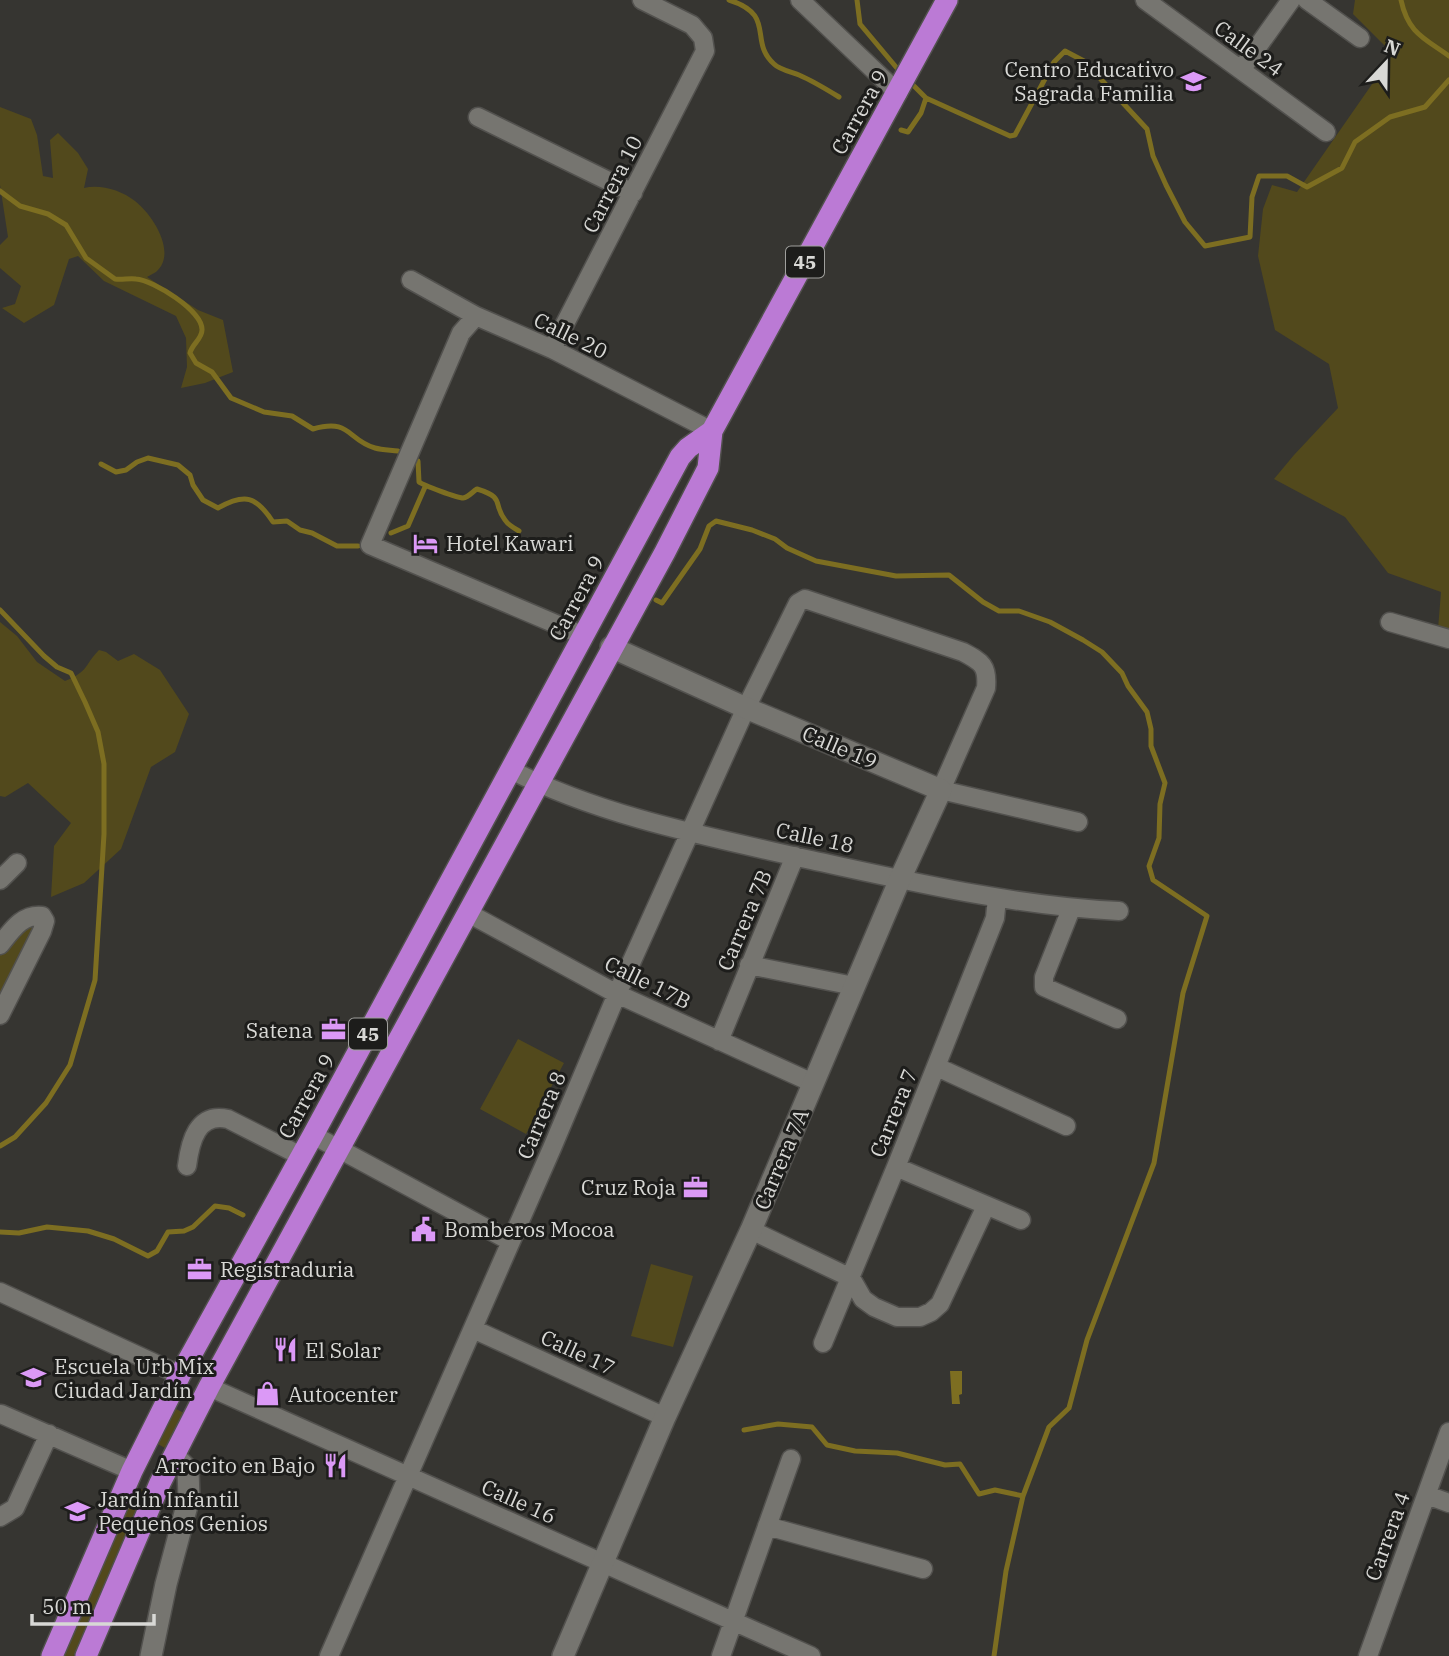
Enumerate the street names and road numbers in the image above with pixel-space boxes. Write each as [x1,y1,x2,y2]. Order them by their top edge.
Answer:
street label: Calle 24 [1209,14,1289,82]
street label: Carrera 9 [824,65,894,159]
street label: Carrera 10 [576,131,648,237]
road number: 45 [786,246,824,278]
street label: Calle 20 [529,305,613,365]
street label: Carrera 9 [542,550,610,646]
street label: Calle 19 [798,719,882,775]
street label: Calle 18 [774,815,856,859]
street label: Carrera 7B [710,865,778,975]
street label: Calle 17B [600,949,696,1015]
road number: 45 [349,1018,387,1050]
street label: Carrera 9 [271,1049,341,1143]
street label: Carrera 7 [863,1065,923,1161]
street label: Carrera 8 [510,1067,572,1163]
street label: Carrera 7A [747,1104,815,1214]
street label: Calle 17 [536,1323,620,1381]
street label: Calle 16 [477,1472,561,1530]
street label: Carrera 4 [1358,1488,1416,1584]

